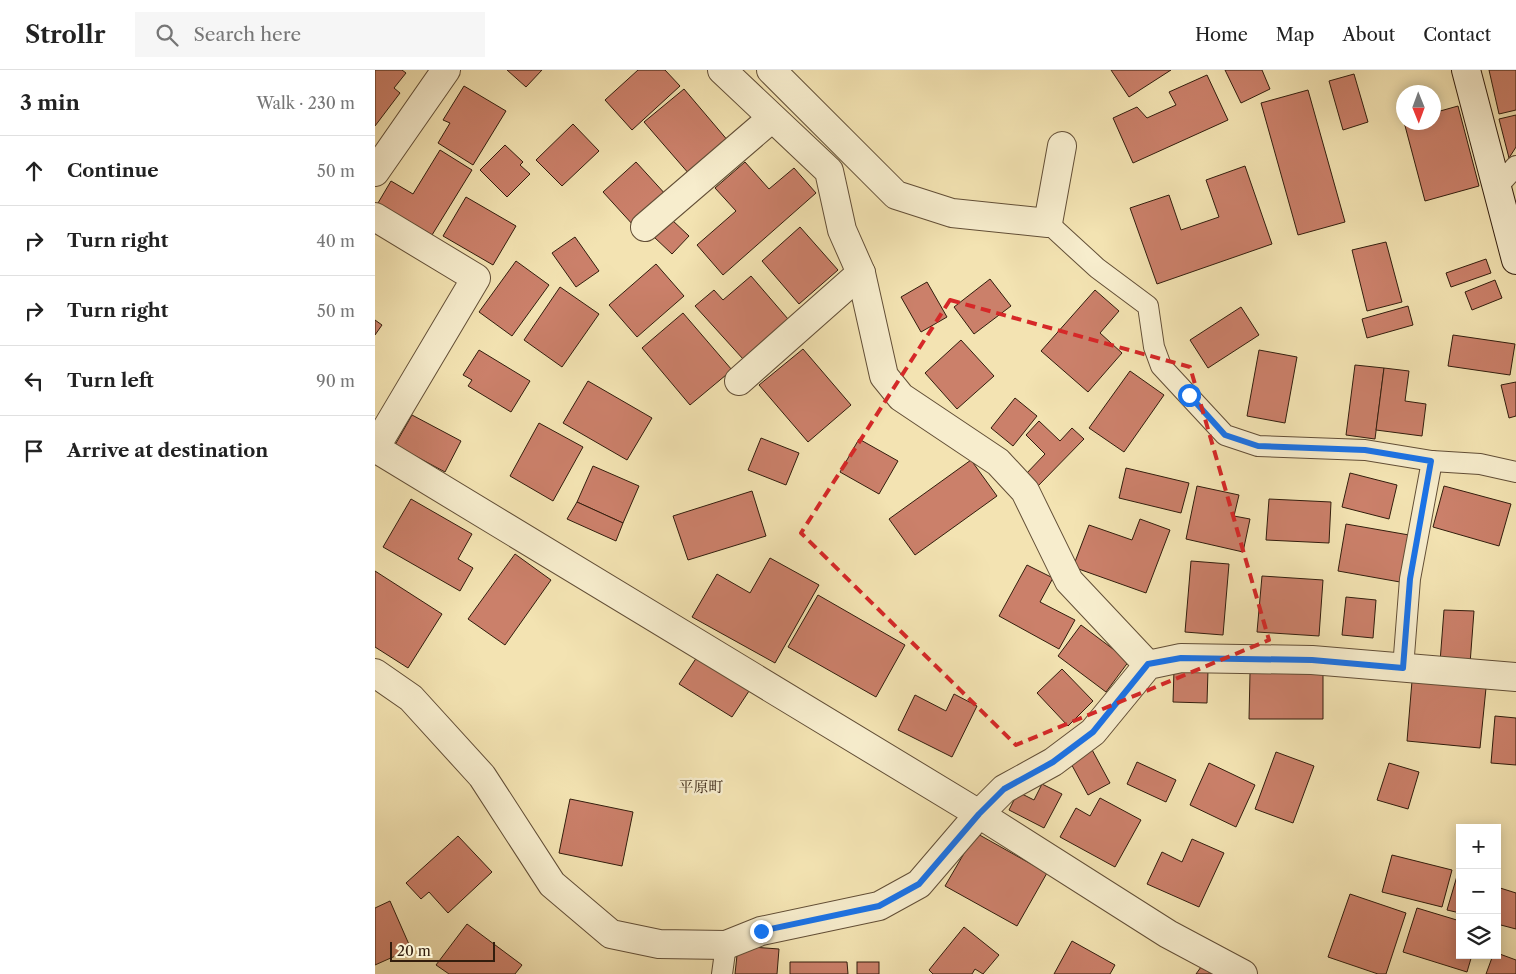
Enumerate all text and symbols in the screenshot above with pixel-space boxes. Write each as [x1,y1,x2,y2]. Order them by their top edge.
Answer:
search box [135,12,485,57]
text: Strollr [25,20,105,49]
icon: search [153,21,181,49]
text: Search here [193,23,301,46]
text: Home [1195,24,1248,46]
text: Map [1276,24,1314,46]
text: About [1342,24,1395,46]
text: Contact [1423,24,1491,46]
north arrow [1396,85,1441,130]
text: 3 min [20,90,80,115]
text: Walk · 230 m [256,93,355,113]
icon: ahead [20,157,48,185]
text: Continue [67,159,159,182]
text: 50 m [317,161,355,181]
icon: right [20,227,48,255]
text: Turn right [67,229,168,252]
text: 40 m [316,231,355,251]
icon: right [20,297,48,325]
text: Turn right [67,299,168,322]
text: 50 m [317,301,355,321]
icon: left [20,367,48,395]
text: Turn left [67,369,154,392]
text: 90 m [316,371,355,391]
route start [1178,384,1201,407]
icon: arrive [20,437,48,465]
text: Arrive at destination [67,439,268,462]
district label: 平原町 [678,777,724,796]
map controls [1456,824,1501,959]
button: + [1456,824,1501,869]
button: − [1456,869,1501,914]
button: layers [1456,914,1501,959]
route end [750,920,773,943]
scale bar [390,939,495,962]
text: 20 m [397,942,431,960]

